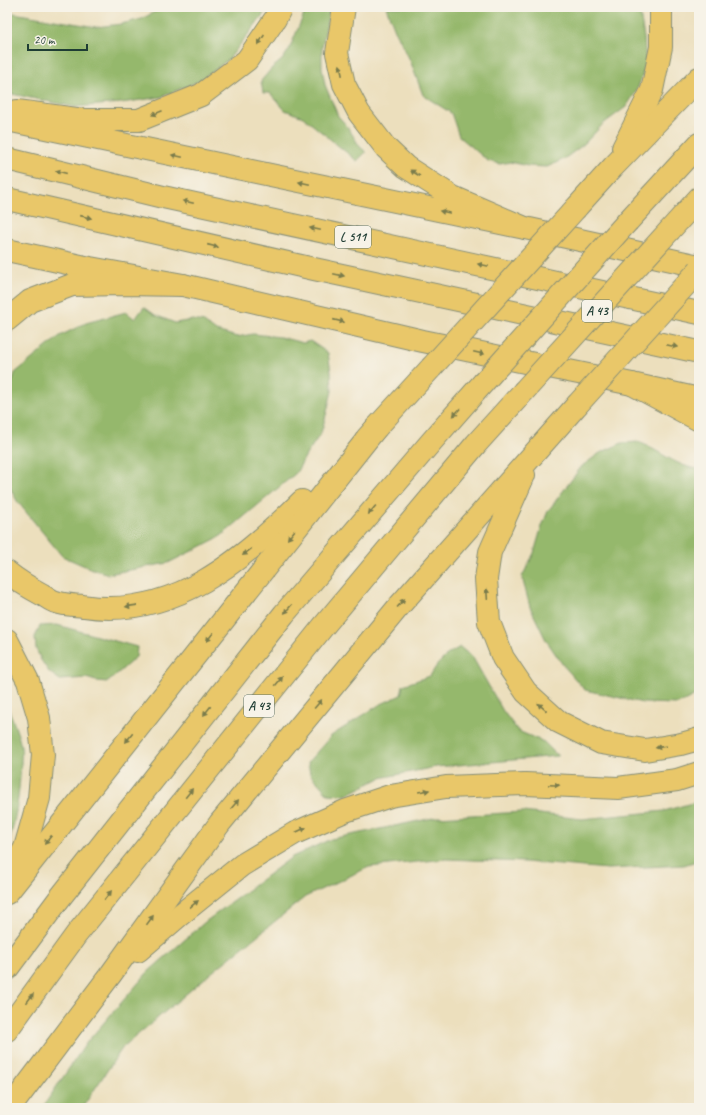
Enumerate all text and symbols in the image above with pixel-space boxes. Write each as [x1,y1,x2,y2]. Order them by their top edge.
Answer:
scale bar [28,26,87,52]
text: 20 m [34,32,56,48]
one-way arrow [257,35,265,45]
one-way arrow [337,64,343,76]
one-way arrow [150,110,162,116]
one-way arrow [171,153,183,159]
one-way arrow [55,169,67,175]
one-way arrow [410,169,421,176]
one-way arrow [298,179,311,185]
one-way arrow [182,199,194,205]
one-way arrow [439,208,452,214]
one-way arrow [80,214,92,220]
one-way arrow [309,226,321,232]
road number: L 511 [335,226,371,248]
one-way arrow [207,243,219,249]
one-way arrow [477,262,489,268]
one-way arrow [333,272,346,278]
road number: A 43 [582,300,612,322]
one-way arrow [332,319,345,325]
one-way arrow [666,344,678,350]
one-way arrow [473,350,485,356]
one-way arrow [453,407,462,417]
one-way arrow [368,505,377,516]
one-way arrow [286,530,295,541]
one-way arrow [241,547,252,556]
one-way arrow [484,587,490,600]
one-way arrow [396,599,405,608]
one-way arrow [125,603,137,609]
one-way arrow [283,604,292,615]
one-way arrow [205,631,214,642]
one-way arrow [275,675,284,686]
road number: A 43 [244,695,274,717]
one-way arrow [314,698,323,709]
one-way arrow [538,703,547,712]
one-way arrow [203,706,211,716]
one-way arrow [124,733,133,744]
one-way arrow [655,744,667,750]
one-way arrow [548,782,560,789]
one-way arrow [185,787,194,798]
one-way arrow [418,787,430,793]
one-way arrow [231,798,240,809]
one-way arrow [295,827,306,833]
one-way arrow [44,835,52,846]
one-way arrow [104,889,113,900]
one-way arrow [188,899,199,908]
one-way arrow [146,914,154,925]
one-way arrow [26,993,34,1004]

